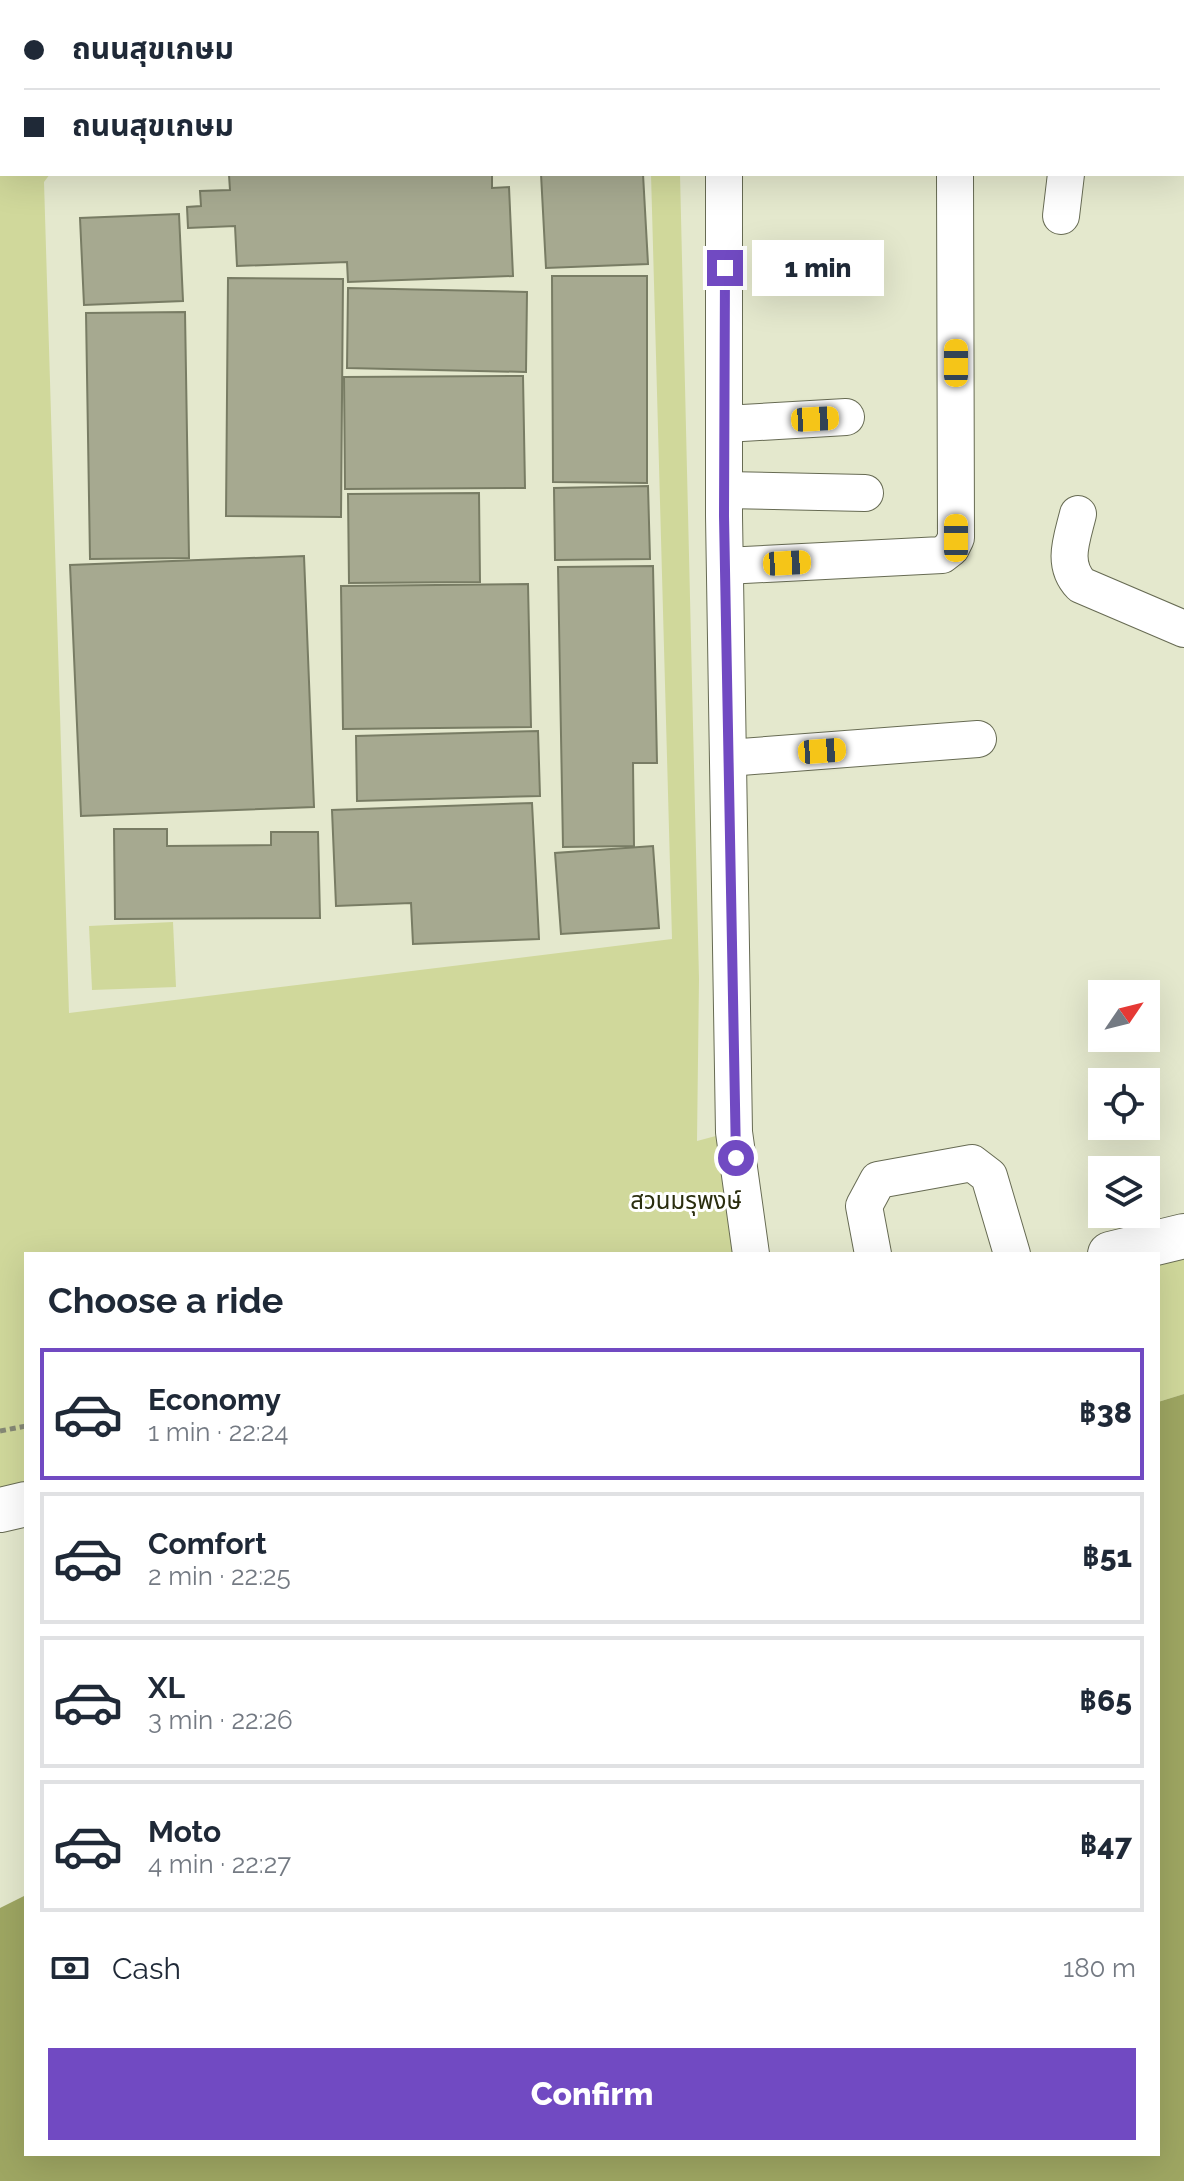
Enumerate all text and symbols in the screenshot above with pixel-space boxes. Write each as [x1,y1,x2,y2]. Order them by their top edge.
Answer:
text: ถนนสุขเกษม [72,31,234,66]
text: ถนนสุขเกษม [72,108,234,143]
callout: 1 min [753,240,885,296]
route end [707,250,743,286]
text: 1 min [785,253,851,283]
car [944,339,968,387]
car [790,406,840,432]
car [944,514,968,562]
car [762,550,812,576]
car [797,737,847,765]
north arrow [1088,980,1160,1052]
map controls [1088,980,1160,1228]
button: locate [1088,1068,1160,1140]
route start [718,1140,754,1176]
button: layers [1088,1156,1160,1228]
park label: สวนมรุพงษ์ [630,1186,742,1216]
text: Choose a ride [48,1279,283,1321]
icon: car [52,1378,124,1450]
text: Economy [148,1382,281,1417]
text: ฿38 [1079,1395,1132,1430]
text: 1 min · 22:24 [148,1417,288,1447]
icon: car [52,1522,124,1594]
text: Comfort [148,1526,267,1561]
text: ฿51 [1082,1539,1132,1574]
text: 2 min · 22:25 [148,1561,291,1591]
icon: car [52,1666,124,1738]
text: XL [148,1670,185,1705]
text: ฿65 [1080,1683,1132,1718]
text: 3 min · 22:26 [148,1705,293,1735]
icon: car [52,1810,124,1882]
text: Moto [148,1814,221,1849]
text: ฿47 [1080,1827,1132,1862]
text: 4 min · 22:27 [148,1849,291,1879]
icon: cash [48,1946,92,1990]
text: Cash [112,1951,181,1986]
text: 180 m [1063,1953,1136,1983]
button: Confirm [48,2048,1136,2140]

